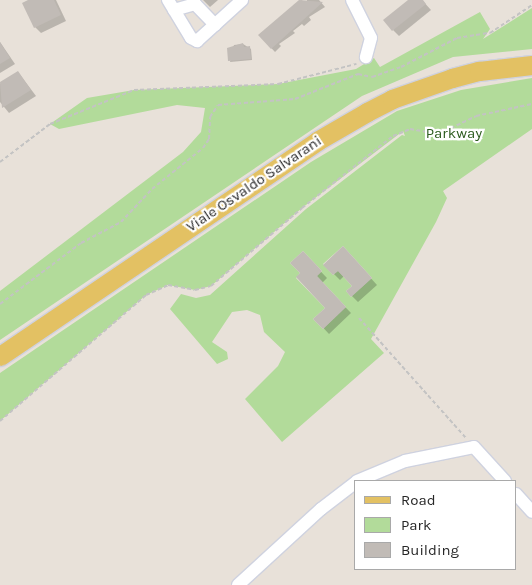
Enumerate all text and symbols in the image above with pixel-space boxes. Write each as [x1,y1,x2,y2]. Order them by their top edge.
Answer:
park label: Parkway [426,125,482,143]
street label: Viale Osvaldo Salvarani [183,132,325,236]
legend [354,480,517,570]
text: Road [401,491,436,509]
text: Park [401,516,431,534]
text: Building [401,541,459,559]

